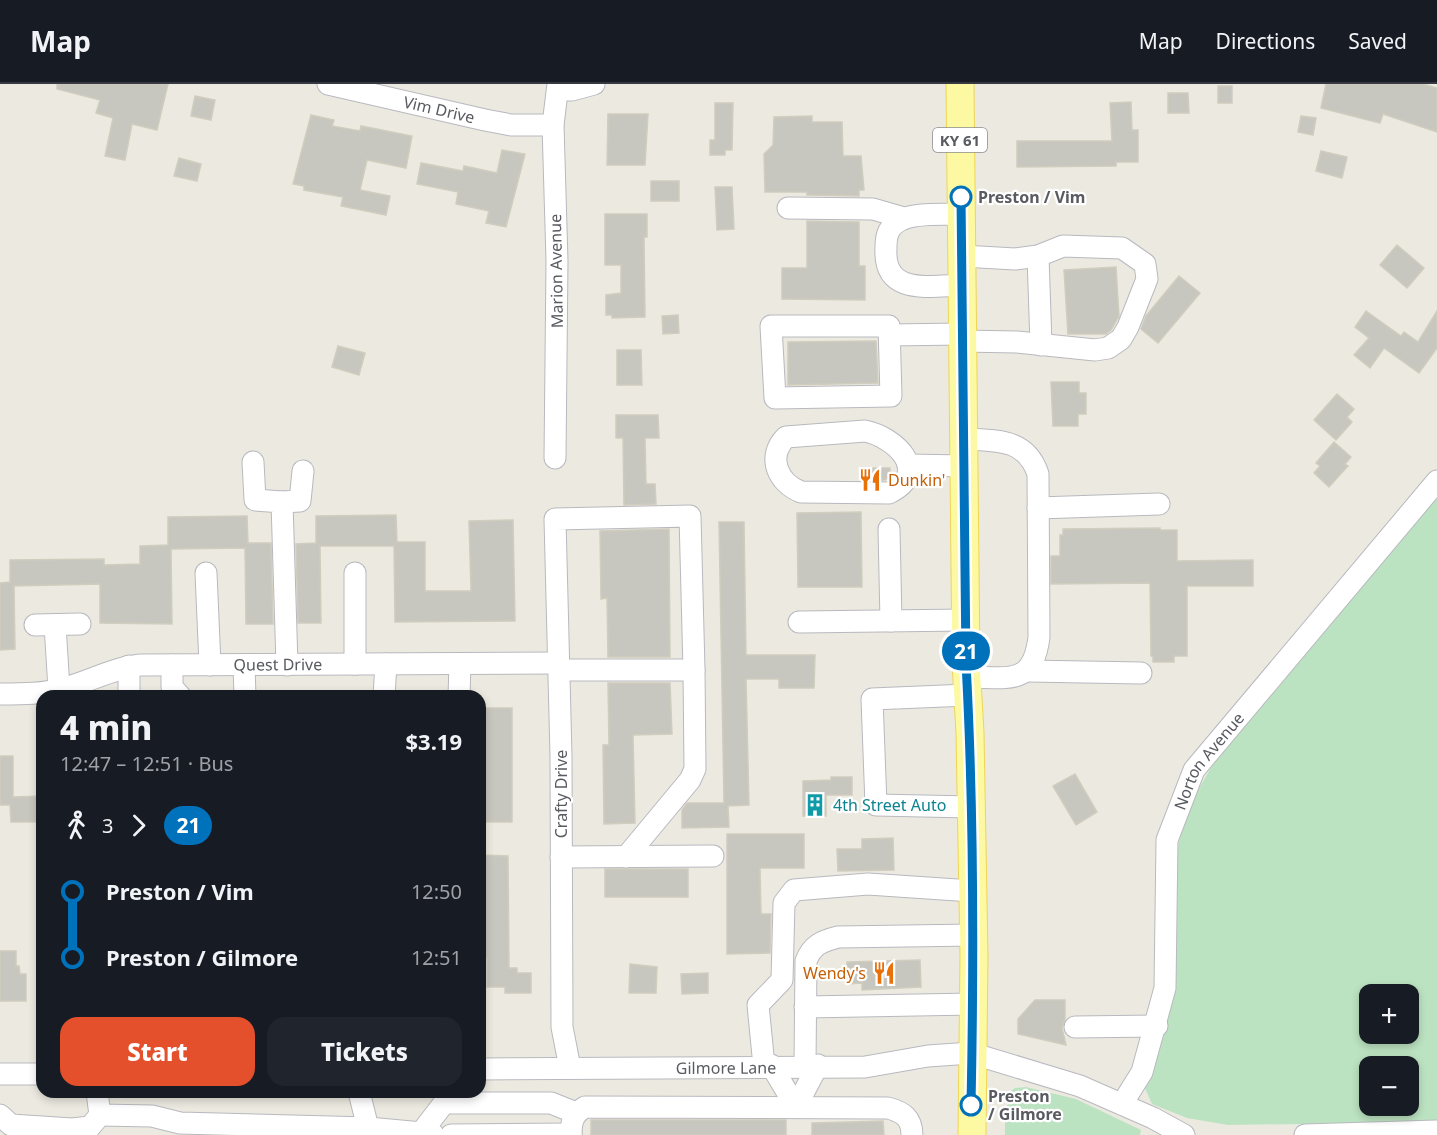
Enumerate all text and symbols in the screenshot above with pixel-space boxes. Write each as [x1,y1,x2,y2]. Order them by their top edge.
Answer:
text: Map [30,22,91,60]
text: Map [1139,27,1183,55]
text: Directions [1216,27,1315,55]
text: Saved [1348,27,1407,55]
street label: Vim Drive [401,91,477,128]
road number: KY 61 [933,128,987,152]
marker: Preston / Vim [950,186,972,208]
place label: Preston / Vim [978,186,1085,208]
street label: Marion Avenue [544,214,568,328]
restaurant icon: Dunkin' [857,467,883,493]
place label: Dunkin' [888,469,945,491]
line badge: 21 [939,632,993,670]
text: 21 [954,637,978,665]
street label: Quest Drive [234,653,322,676]
text: 4 min [60,705,152,750]
street label: Norton Avenue [1169,708,1249,813]
text: $3.19 [405,726,462,756]
text: 12:47 – 12:51 · Bus [60,750,233,777]
street label: Crafty Drive [550,750,572,838]
building icon: 4th Street Auto [802,792,828,818]
place label: 4th Street Auto [833,794,946,816]
icon: walk [60,809,93,842]
icon: forward [122,809,155,842]
text: 21 [176,811,200,839]
text: 3 [102,812,113,839]
text: Preston / Vim [106,876,254,906]
text: 12:50 [411,878,462,905]
text: Preston / Gilmore [106,942,298,972]
text: 12:51 [411,944,462,971]
restaurant icon: Wendy's [871,960,897,986]
place label: Wendy's [803,962,866,984]
map controls [1359,984,1419,1116]
button: + [1359,984,1419,1044]
button: Start [60,1017,255,1086]
button: Tickets [267,1017,462,1086]
street label: Gilmore Lane [676,1056,776,1079]
button: − [1359,1056,1419,1116]
place label: Preston / Gilmore [988,1085,1062,1125]
marker: Preston / Gilmore [960,1094,982,1116]

